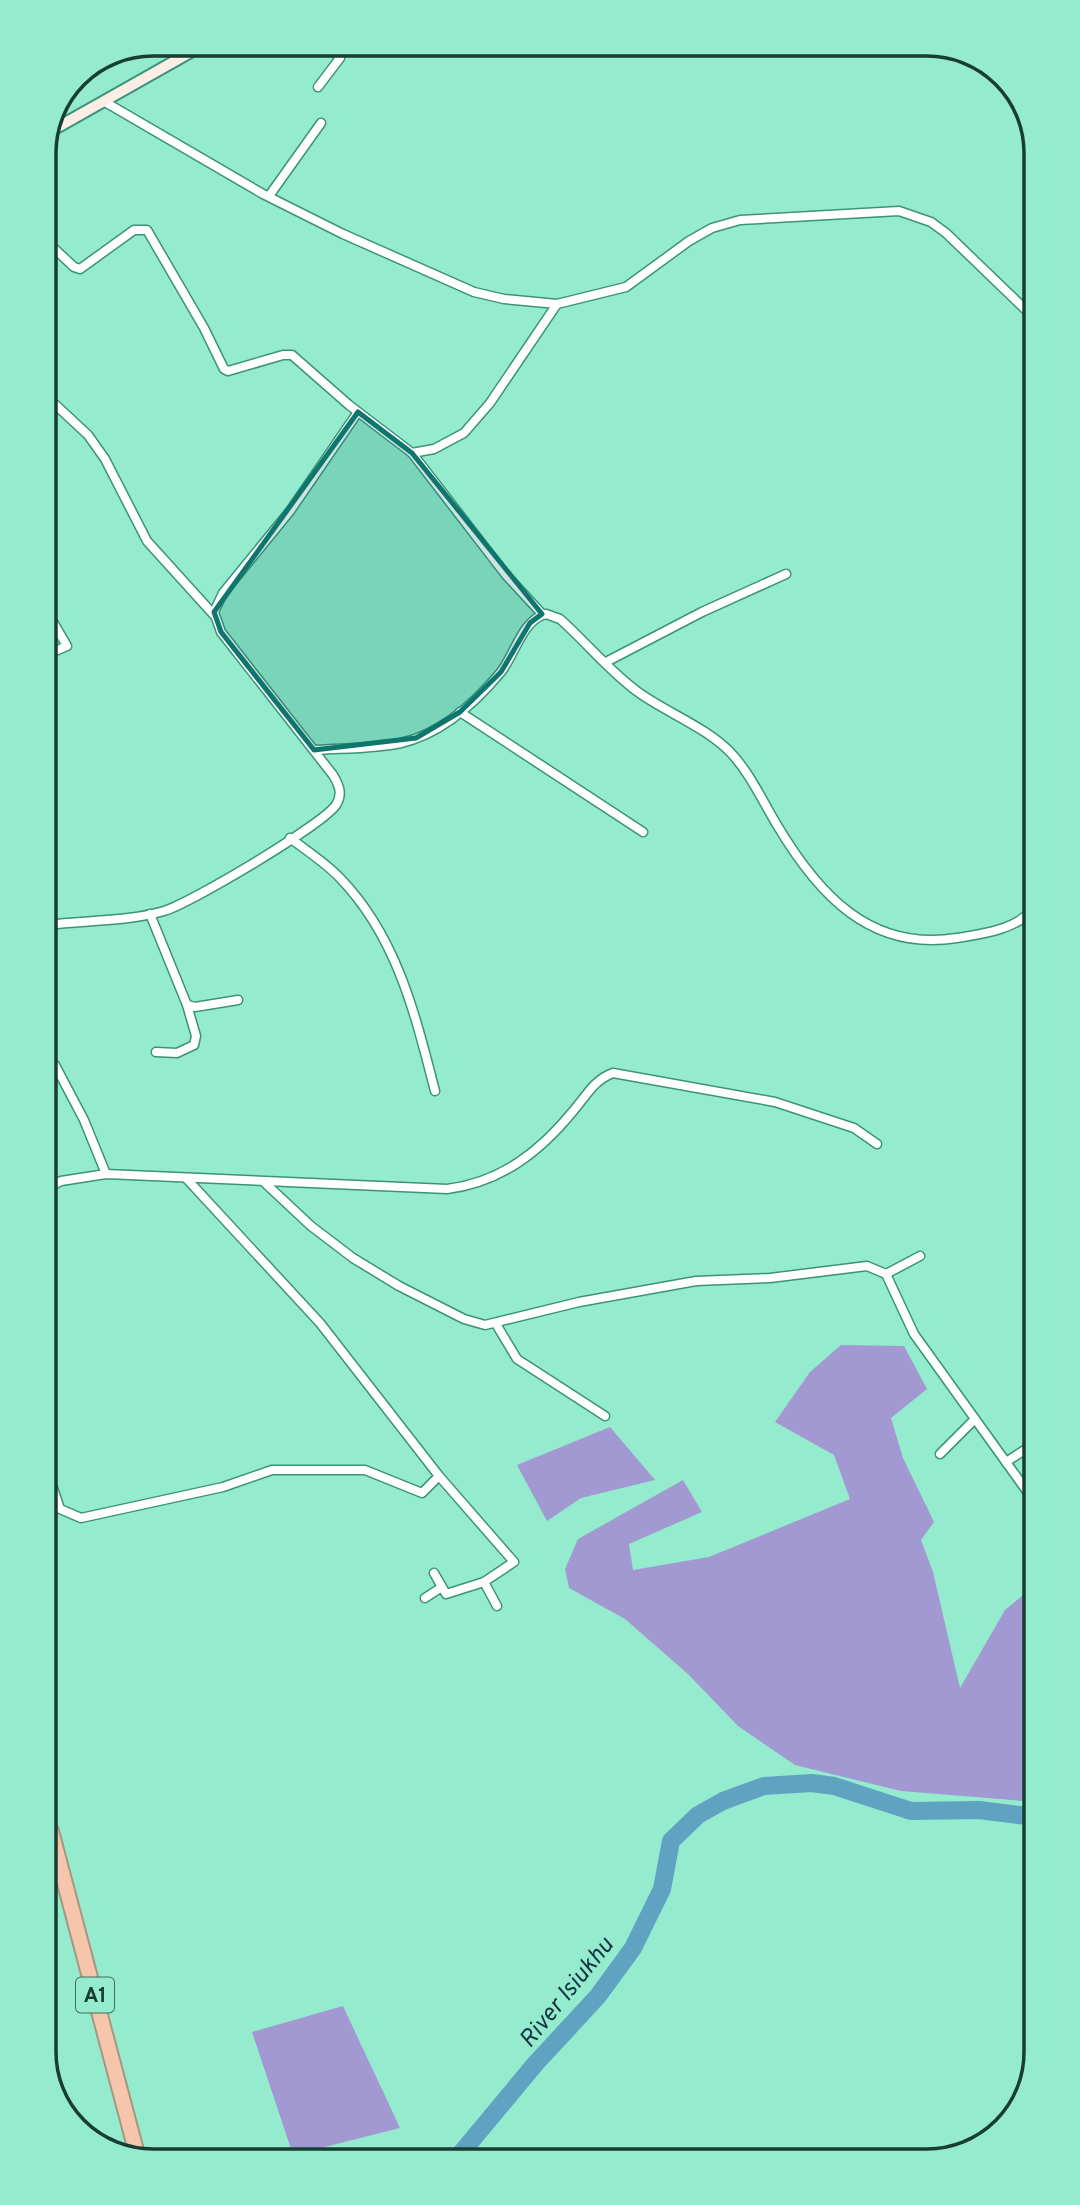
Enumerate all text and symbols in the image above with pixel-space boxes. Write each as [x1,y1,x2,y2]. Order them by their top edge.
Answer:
water label: River Isiukhu [514,1931,622,2055]
road number: A1 [76,1978,114,2012]

